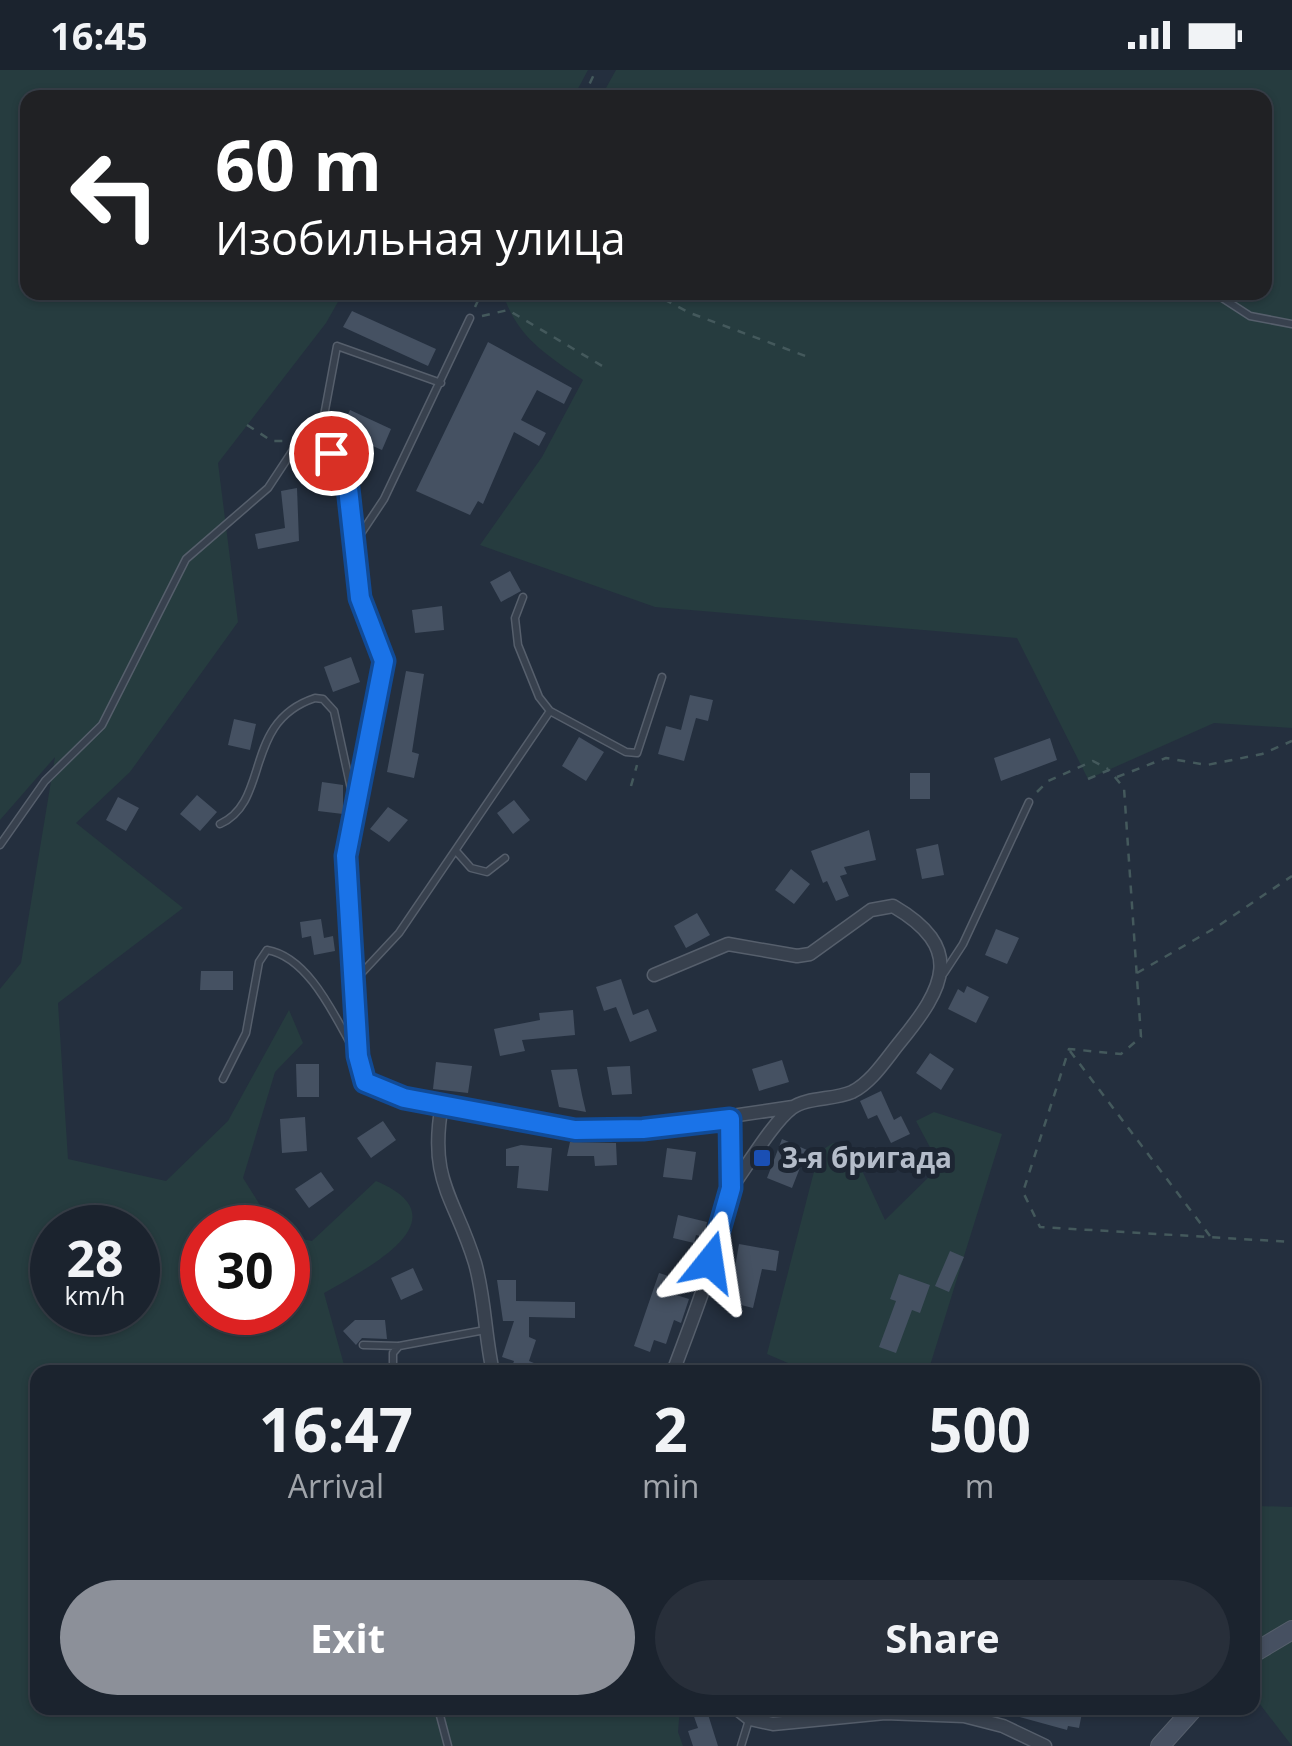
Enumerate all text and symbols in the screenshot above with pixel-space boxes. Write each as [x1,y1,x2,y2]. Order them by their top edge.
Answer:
text: 16:45 [50,9,148,61]
text: 60 m [215,116,382,212]
icon: left [50,130,180,260]
text: Изобильная улица [215,207,626,268]
pin [289,411,374,496]
icon: arrive [304,426,359,481]
place label: 3-я бригада [782,1138,952,1176]
marker: 3-я бригада [751,1147,773,1169]
speed limit sign: 30 [180,1205,310,1335]
position arrow [658,1210,762,1314]
text: 28 [66,1224,124,1292]
text: km/h [65,1278,125,1312]
text: 16:47 [259,1388,413,1470]
text: 2 [654,1388,688,1470]
text: 500 [928,1388,1031,1470]
text: Arrival [288,1464,384,1507]
text: min [642,1464,699,1507]
text: m [965,1464,994,1507]
button: Exit [60,1580,635,1695]
button: Share [655,1580,1230,1695]

